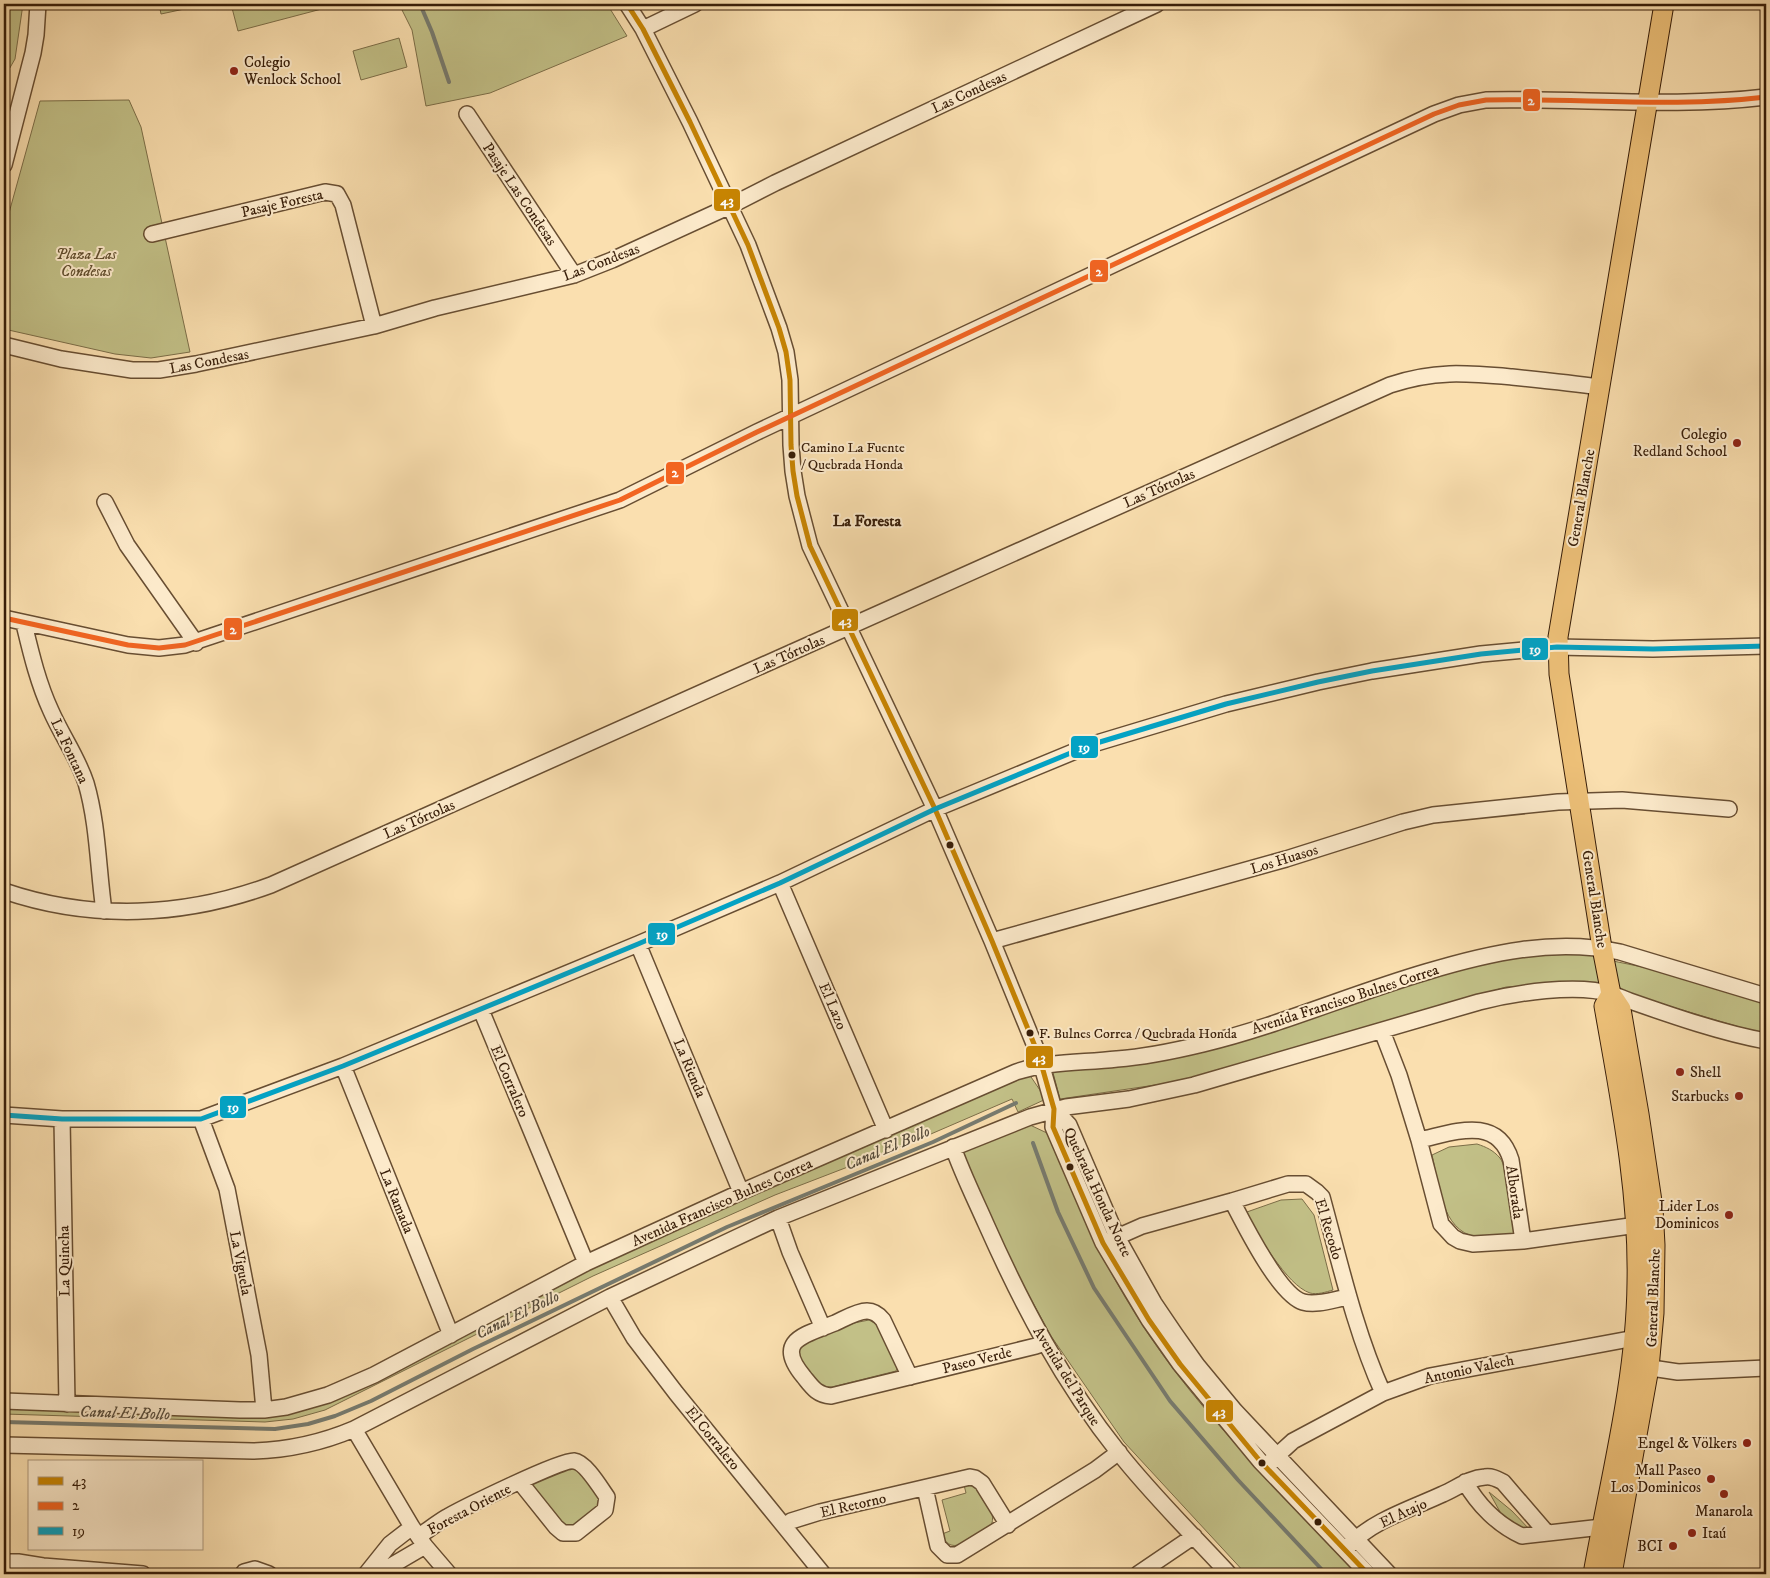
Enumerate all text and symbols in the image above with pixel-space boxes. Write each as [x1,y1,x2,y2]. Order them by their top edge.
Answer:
place label: Colegio Wenlock School [243,53,342,89]
marker: Colegio Wenlock School [228,65,240,77]
street label: Las Condesas [929,67,1010,118]
line badge: 2 [1522,88,1541,112]
text: 2 [1528,92,1536,110]
street label: Pasaje Las Condesas [478,139,561,249]
street label: Pasaje Foresta [239,185,325,222]
line badge: 43 [713,188,741,212]
text: 43 [719,192,734,210]
street label: Las Condesas [560,239,642,286]
park label: Plaza Las Condesas [56,245,117,281]
line badge: 2 [1089,259,1109,283]
text: 2 [1096,263,1104,281]
street label: Las Condesas [168,344,250,379]
place label: Colegio Redland School [1633,425,1727,461]
marker: Colegio Redland School [1731,437,1743,449]
place label: Camino La Fuente / Quebrada Honda [801,439,905,474]
street label: General Blanche [1564,448,1599,548]
marker: Camino La Fuente / Quebrada Honda [787,450,797,460]
line badge: 2 [665,461,685,485]
text: 2 [672,464,680,482]
street label: Las Tórtolas [1121,464,1198,513]
district label: La Foresta [833,511,903,531]
line badge: 43 [831,608,859,632]
text: 43 [837,612,852,630]
line badge: 2 [223,617,243,641]
text: 2 [230,621,238,639]
street label: Las Tórtolas [751,630,828,679]
line badge: 19 [1521,637,1549,661]
text: 19 [1529,641,1541,659]
street label: La Fontana [46,716,93,787]
line badge: 19 [1070,735,1099,759]
text: 19 [1078,739,1090,757]
street label: Las Tórtolas [381,795,458,844]
unlabelled marker [945,840,955,850]
street label: Los Huasos [1248,840,1320,879]
street label: General Blanche [1577,849,1612,949]
line badge: 19 [647,922,676,946]
text: 19 [656,926,668,944]
street label: Avenida Francisco Bulnes Correa [1249,960,1442,1039]
street label: El Lazo [814,980,851,1033]
place label: F. Bulnes Correa / Quebrada Honda [1039,1025,1237,1043]
marker: F. Bulnes Correa / Quebrada Honda [1025,1028,1035,1038]
street label: La Rienda [669,1036,711,1101]
street label: El Corralero [486,1042,533,1120]
line badge: 43 [1025,1045,1054,1069]
text: 43 [1031,1049,1046,1067]
place label: Shell [1690,1063,1721,1082]
marker: Shell [1674,1066,1686,1078]
place label: Starbucks [1671,1087,1729,1106]
marker: Starbucks [1733,1090,1745,1102]
line badge: 19 [219,1095,247,1119]
text: 19 [227,1099,239,1117]
water label: Canal El Bollo [842,1121,933,1175]
street label: Quebrada Honda Norte [1059,1124,1136,1260]
street label: Avenida Francisco Bulnes Correa [629,1154,816,1251]
unlabelled marker [1065,1162,1075,1172]
street label: Alborada [1501,1164,1528,1221]
street label: La Ramada [375,1166,418,1237]
street label: El Recodo [1310,1196,1347,1262]
place label: Lider Los Dominicos [1655,1197,1719,1233]
marker: Lider Los Dominicos [1723,1209,1735,1221]
street label: La Quincha [54,1225,75,1297]
street label: La Viguela [225,1229,256,1298]
street label: General Blanche [1642,1248,1665,1348]
water label: Canal El Bollo [472,1286,562,1344]
street label: Avenida del Parque [1028,1323,1105,1430]
street label: Paseo Verde [940,1343,1014,1378]
street label: Antonio Valech [1422,1351,1516,1388]
line badge: 43 [1205,1399,1234,1423]
water label: Canal El Bollo [79,1401,171,1425]
street label: El Corralero [681,1403,744,1474]
text: 43 [1211,1403,1226,1421]
place label: Engel & Völkers [1638,1434,1737,1453]
marker: Engel & Völkers [1741,1437,1753,1449]
unlabelled marker [1257,1458,1267,1468]
legend [28,1460,202,1550]
place label: Mall Paseo Los Dominicos [1611,1461,1701,1497]
text: 43 [72,1472,86,1491]
marker: Mall Paseo Los Dominicos [1705,1473,1717,1485]
street label: Foresta Oriente [424,1479,514,1539]
marker: Manarola [1718,1488,1730,1500]
street label: El Retorno [818,1489,888,1522]
street label: El Atajo [1377,1494,1430,1533]
text: 2 [72,1496,80,1515]
place label: Manarola [1695,1502,1754,1521]
unlabelled marker [1313,1517,1323,1527]
text: 19 [72,1522,85,1541]
place label: Itaú [1702,1524,1726,1543]
marker: Itaú [1686,1527,1698,1539]
place label: BCI [1637,1537,1663,1556]
marker: BCI [1667,1540,1679,1552]

